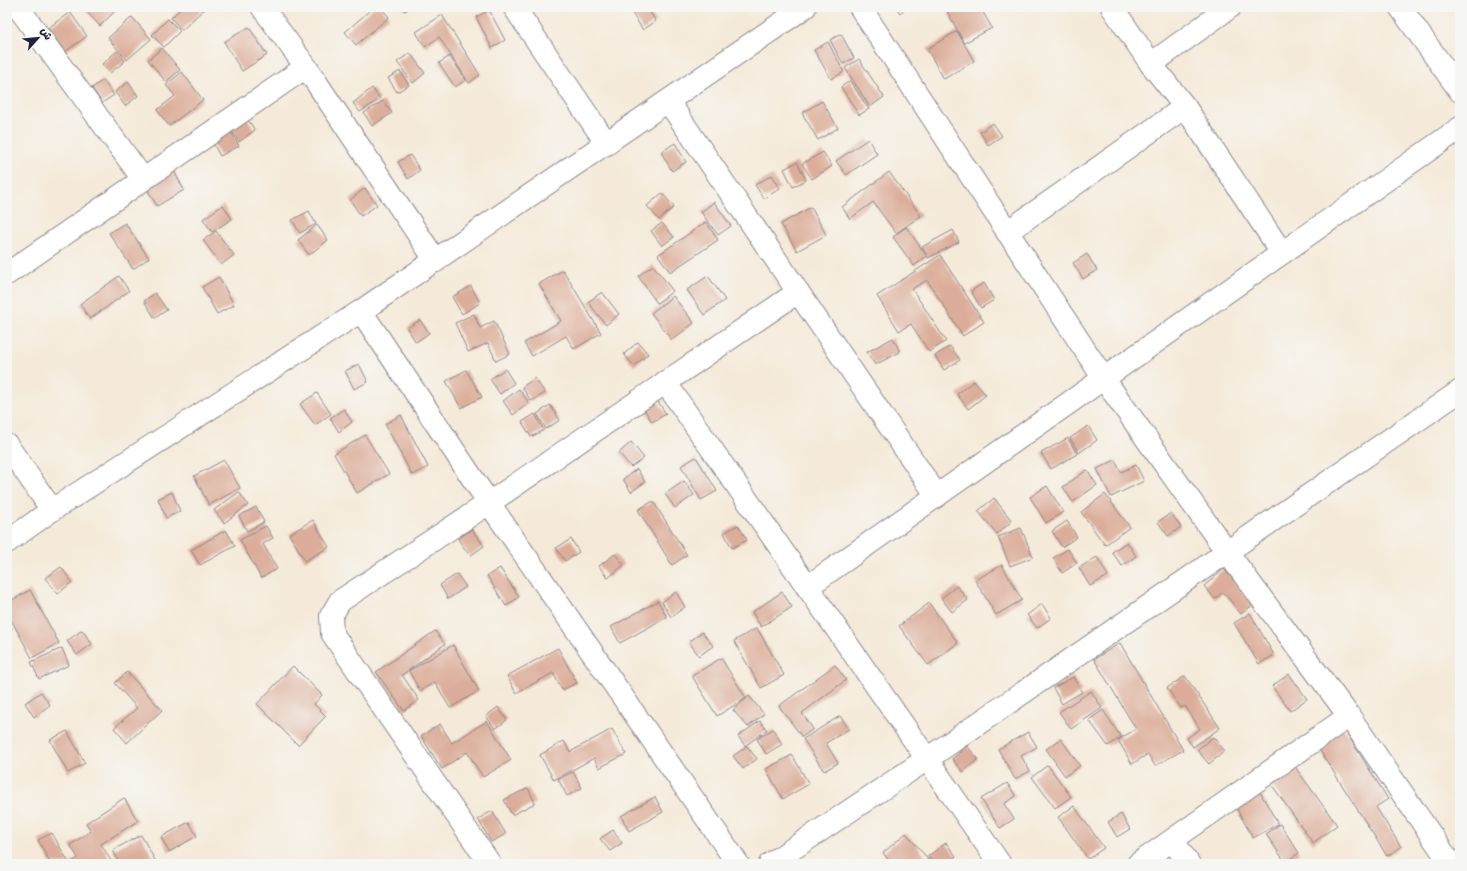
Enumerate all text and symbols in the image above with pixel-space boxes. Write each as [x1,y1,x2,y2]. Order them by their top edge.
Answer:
north arrow [18,18,58,58]
text: ش [38,24,57,42]

